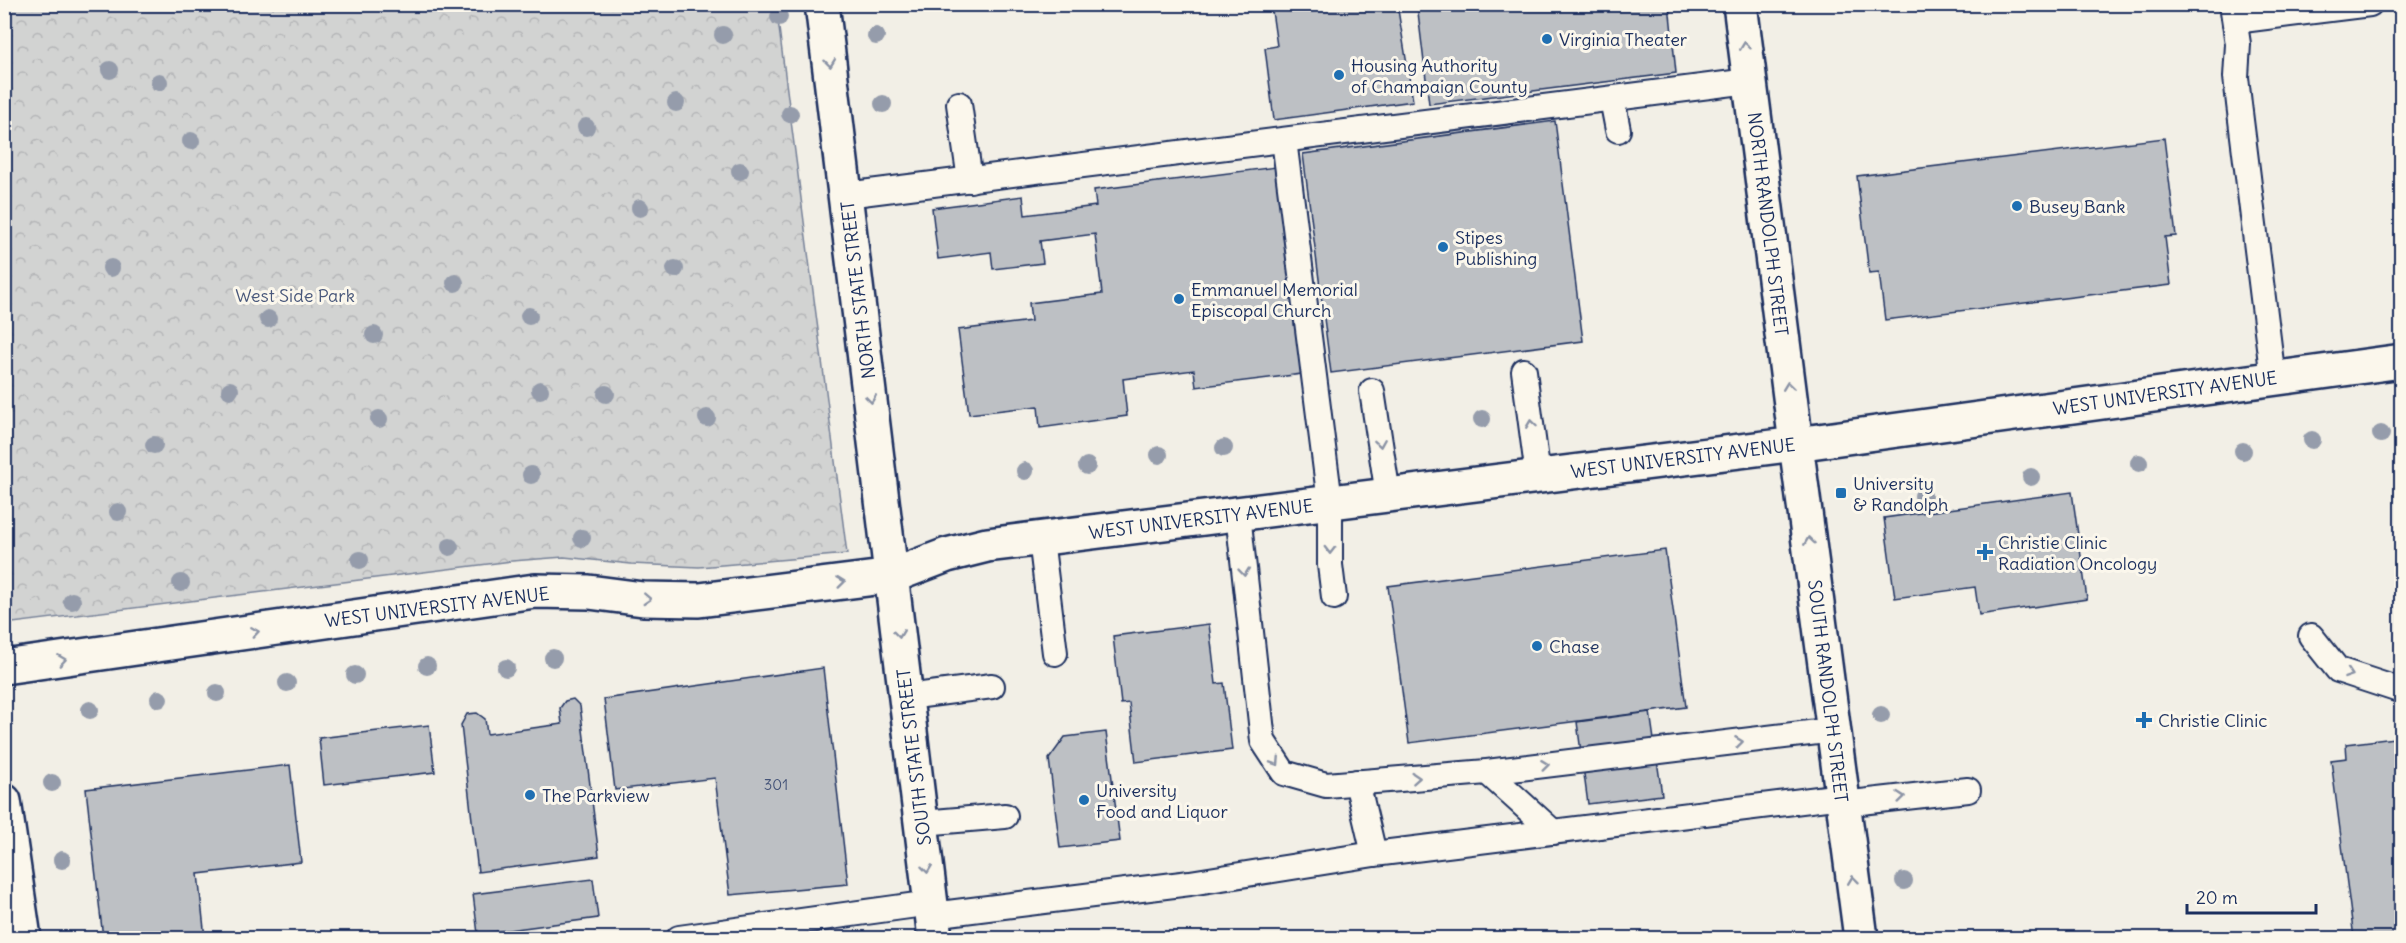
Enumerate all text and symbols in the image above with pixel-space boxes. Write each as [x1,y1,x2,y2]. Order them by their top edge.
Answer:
place label: Virginia Theater [1559,28,1688,51]
marker: Virginia Theater [1540,32,1554,46]
one-way arrow [1739,42,1752,51]
place label: Housing Authority of Champaign County [1351,54,1528,98]
one-way arrow [823,58,835,67]
marker: Housing Authority of Champaign County [1332,68,1346,82]
street label: NORTH RANDOLPH STREET [1743,111,1793,337]
place label: Busey Bank [2029,195,2125,218]
marker: Busey Bank [2010,199,2024,213]
street label: NORTH STATE STREET [836,200,880,380]
place label: Stipes Publishing [1455,226,1537,270]
marker: Stipes Publishing [1436,240,1450,254]
place label: Emmanuel Memorial Episcopal Church [1191,278,1358,322]
park label: West Side Park [235,284,355,307]
marker: Emmanuel Memorial Episcopal Church [1172,292,1186,306]
street label: WEST UNIVERSITY AVENUE [2051,366,2279,420]
one-way arrow [1783,381,1795,390]
one-way arrow [864,394,877,403]
one-way arrow [1526,419,1538,428]
street label: WEST UNIVERSITY AVENUE [1569,433,1797,483]
one-way arrow [1373,438,1386,448]
place label: University & Randolph [1853,472,1949,516]
marker: University & Randolph [1834,486,1848,500]
street label: WEST UNIVERSITY AVENUE [1087,494,1315,544]
place label: Christie Clinic Radiation Oncology [1998,531,2157,575]
one-way arrow [1803,537,1815,546]
marker: Christie Clinic Radiation Oncology [1976,543,1994,561]
one-way arrow [1324,545,1336,554]
one-way arrow [1238,567,1250,576]
one-way arrow [837,576,846,589]
street label: SOUTH RANDOLPH STREET [1803,578,1853,804]
street label: WEST UNIVERSITY AVENUE [323,582,551,632]
one-way arrow [643,592,652,605]
one-way arrow [251,626,260,638]
one-way arrow [892,629,905,638]
place label: Chase [1549,635,1599,658]
marker: Chase [1530,639,1544,653]
one-way arrow [58,654,67,666]
one-way arrow [2343,666,2354,679]
street label: SOUTH STATE STREET [892,667,936,847]
place label: Christie Clinic [2158,709,2267,732]
marker: Christie Clinic [2135,711,2153,729]
one-way arrow [1735,736,1744,748]
one-way arrow [1269,756,1281,766]
one-way arrow [1541,759,1550,772]
one-way arrow [1411,771,1420,784]
house number: 301 [764,775,788,794]
place label: University Food and Liquor [1096,779,1228,823]
place label: The Parkview [542,784,650,807]
marker: The Parkview [523,788,537,802]
one-way arrow [1897,791,1906,804]
marker: University Food and Liquor [1077,793,1091,807]
one-way arrow [920,865,933,874]
one-way arrow [1847,876,1860,885]
scale bar [2187,877,2316,915]
text: 20 m [2196,886,2238,909]

